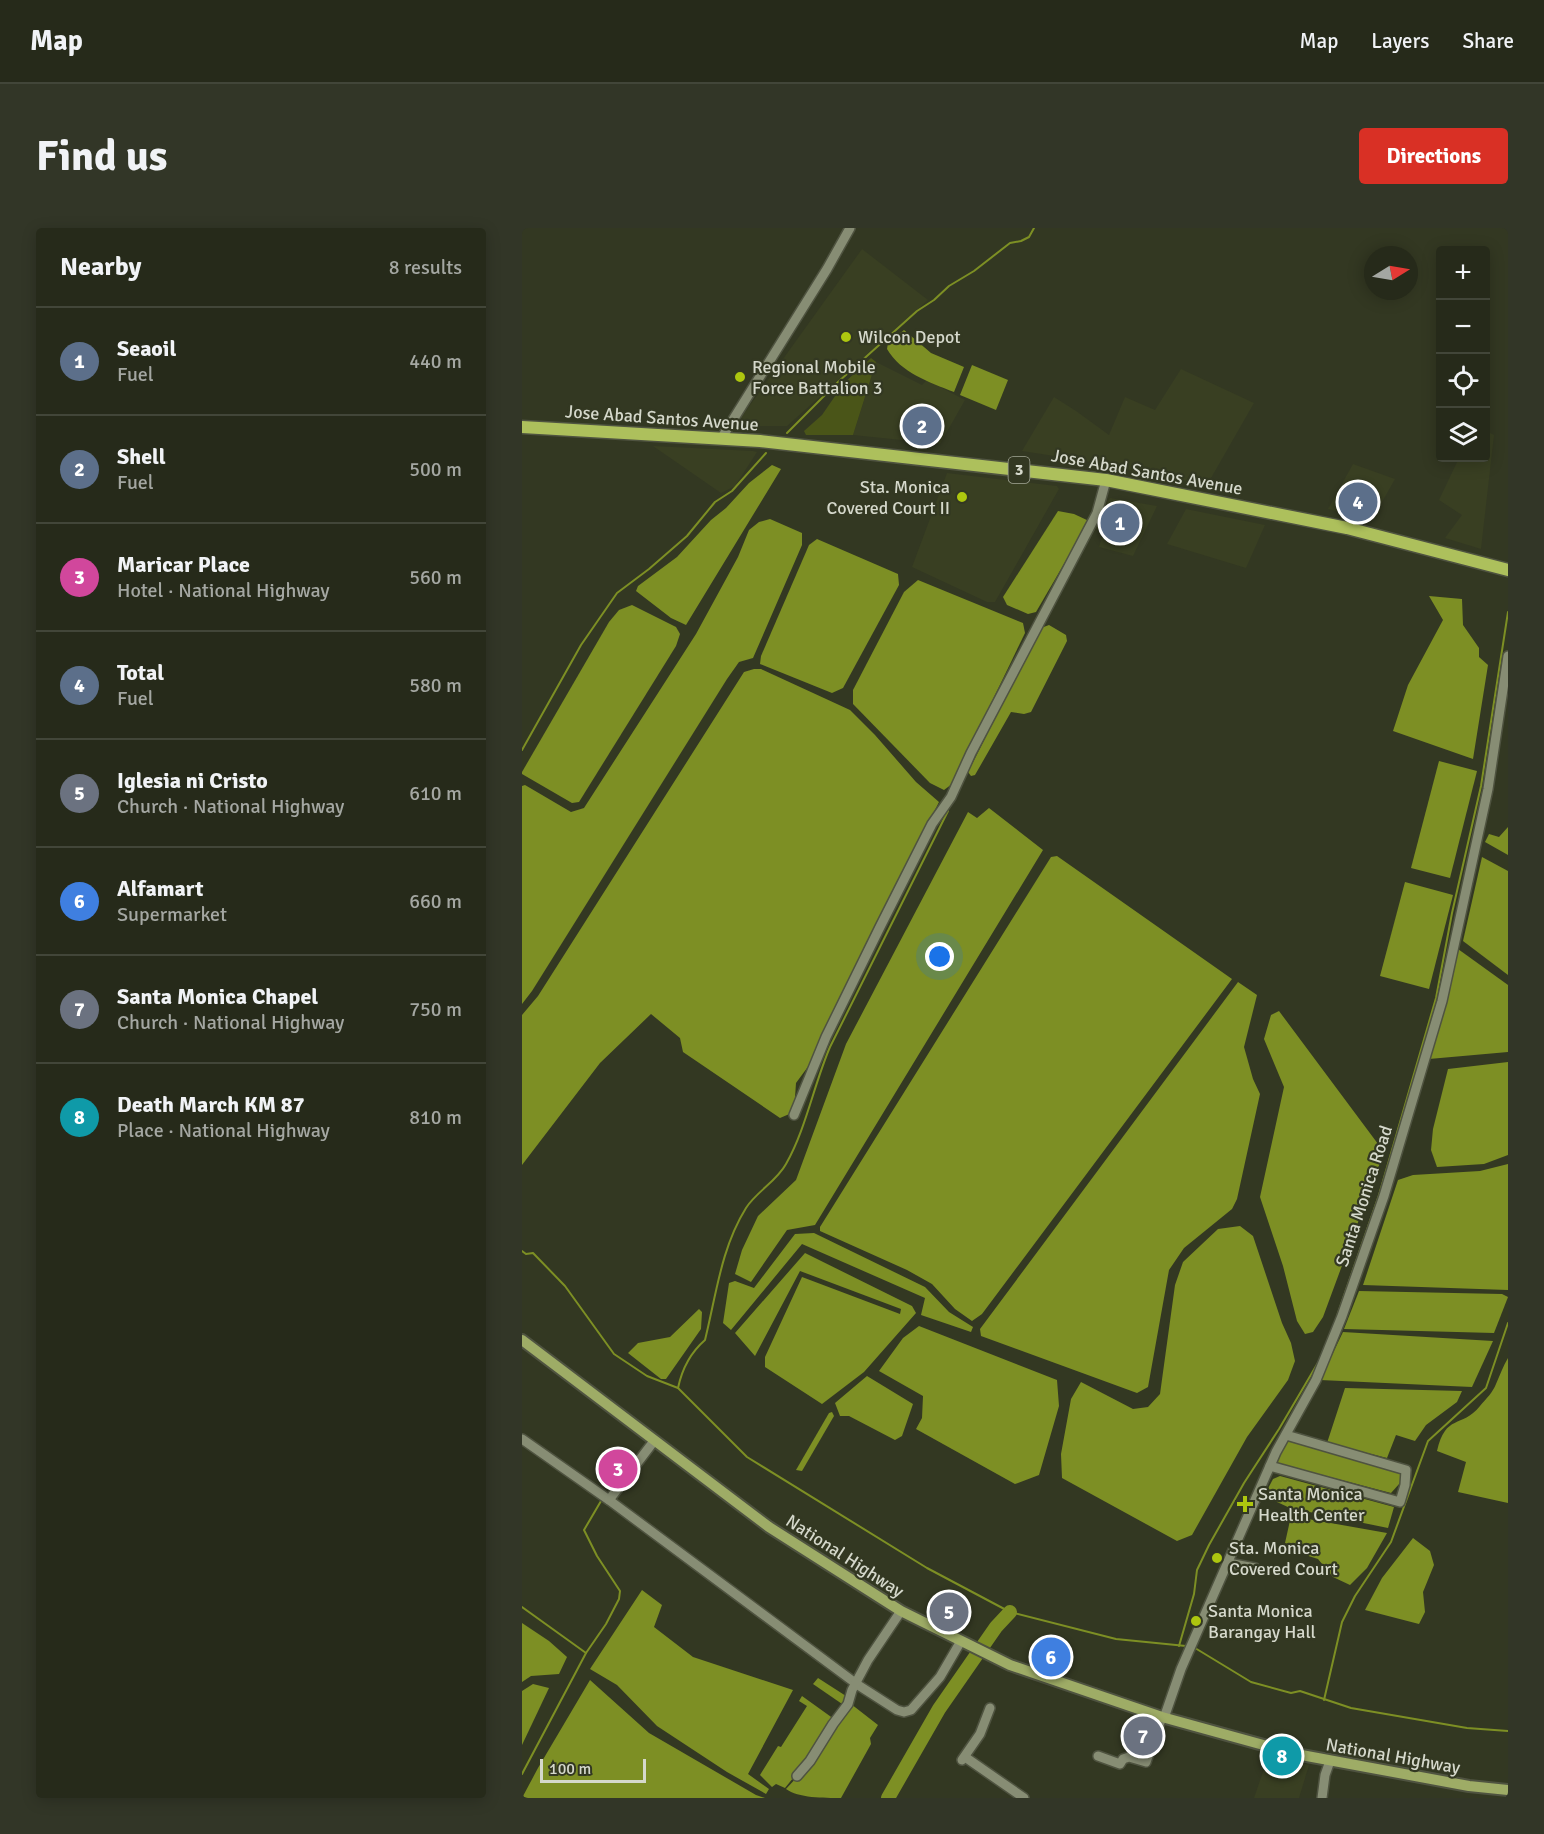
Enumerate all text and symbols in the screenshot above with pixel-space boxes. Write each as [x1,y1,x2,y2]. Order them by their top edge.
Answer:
text: Map [30,24,83,58]
text: Map [1300,28,1338,54]
text: Layers [1371,28,1429,54]
text: Share [1462,28,1514,54]
button: Directions [1359,128,1508,184]
text: Find us [36,131,167,182]
north arrow [1364,246,1418,300]
map controls [1436,246,1490,462]
button: + [1436,246,1490,300]
text: Nearby [60,251,141,283]
text: 8 results [389,255,462,280]
button: − [1436,300,1490,354]
place label: Wilcon Depot [858,326,961,348]
marker: Wilcon Depot [839,330,853,344]
text: Seaoil [117,335,176,362]
text: 1 [74,349,85,374]
text: 440 m [409,349,462,374]
button: locate [1436,354,1490,408]
place label: Regional Mobile Force Battalion 3 [752,356,882,399]
text: Fuel [117,362,154,387]
marker: Regional Mobile Force Battalion 3 [733,370,747,384]
street label: Jose Abad Santos Avenue [565,400,759,436]
pin: 2 [902,404,942,448]
button: layers [1436,408,1490,462]
text: Shell [117,443,166,470]
street label: Jose Abad Santos Avenue [1050,444,1244,500]
text: 2 [74,457,85,482]
text: 500 m [409,457,462,482]
road number: 3 [1008,457,1030,483]
text: Fuel [117,470,154,495]
place label: Sta. Monica Covered Court II [827,476,950,519]
pin: 4 [1338,480,1378,524]
marker: Sta. Monica Covered Court II [955,490,969,504]
pin: 1 [1100,500,1140,546]
text: Maricar Place [117,551,250,578]
text: 3 [74,565,85,590]
text: 560 m [409,565,462,590]
text: Hotel · National Highway [117,578,330,603]
text: Total [117,659,164,686]
text: 4 [74,673,85,698]
text: 580 m [409,673,462,698]
text: Fuel [117,686,154,711]
text: Iglesia ni Cristo [117,767,268,794]
text: 5 [74,781,85,806]
text: 610 m [409,781,462,806]
text: Church · National Highway [117,794,344,819]
text: Alfamart [117,875,204,902]
text: 6 [74,889,85,914]
text: 660 m [409,889,462,914]
text: Supermarket [117,902,227,927]
your location [925,942,954,971]
text: Santa Monica Chapel [117,983,318,1010]
text: 7 [74,997,85,1022]
text: 750 m [409,997,462,1022]
text: Church · National Highway [117,1010,344,1035]
text: Death March KM 87 [117,1091,305,1118]
text: 8 [74,1105,85,1130]
text: 810 m [409,1105,462,1130]
text: Place · National Highway [117,1118,330,1143]
street label: Santa Monica Road [1331,1123,1397,1269]
pin: 3 [598,1446,638,1492]
place label: Santa Monica Health Center [1258,1483,1365,1526]
marker: Santa Monica Health Center [1236,1495,1254,1513]
street label: National Highway [782,1510,909,1603]
place label: Sta. Monica Covered Court [1229,1537,1338,1580]
marker: Sta. Monica Covered Court [1210,1551,1224,1565]
pin: 5 [930,1590,968,1634]
place label: Santa Monica Barangay Hall [1208,1600,1316,1643]
marker: Santa Monica Barangay Hall [1189,1614,1203,1628]
pin: 6 [1032,1634,1070,1680]
pin: 7 [1124,1714,1162,1758]
street label: National Highway [1324,1733,1463,1779]
pin: 8 [1262,1734,1302,1778]
scale bar [540,1756,646,1784]
text: 100 m [549,1759,591,1779]

